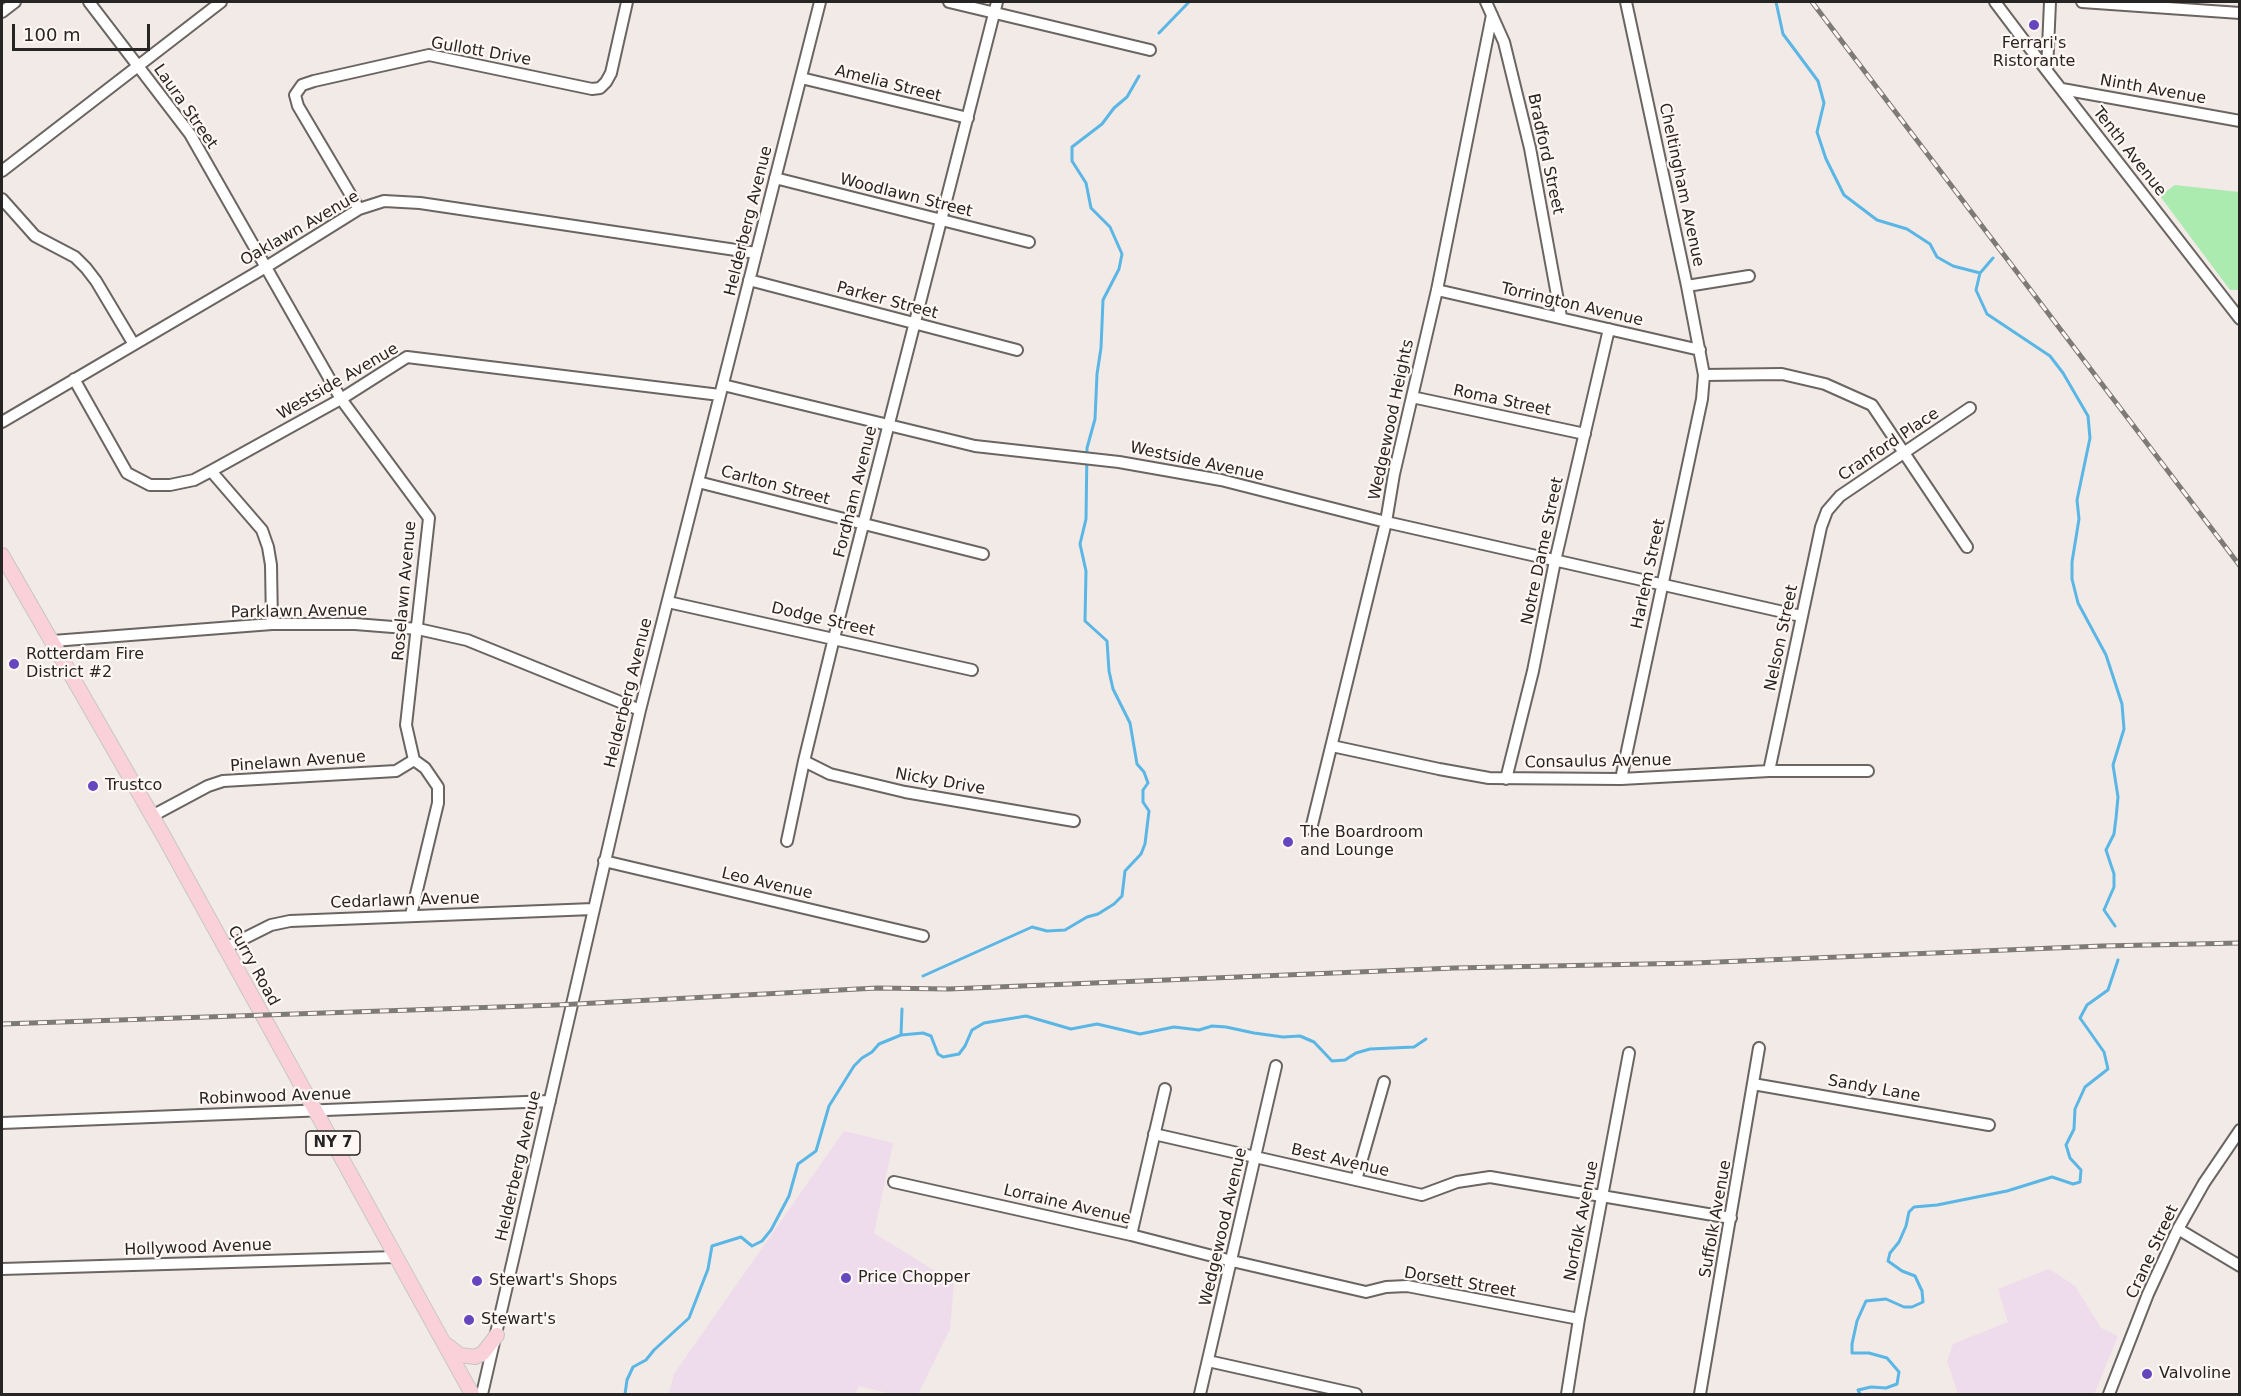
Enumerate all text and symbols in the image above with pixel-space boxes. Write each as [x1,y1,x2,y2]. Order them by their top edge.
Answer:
scale bar [15,12,153,50]
marker: Ferrari's Ristorante [2027,18,2041,32]
text: 100 m [23,24,81,45]
street label: Gullott Drive [429,34,533,70]
place label: Ferrari's Ristorante [1993,34,2075,72]
street label: Laura Street [149,61,221,153]
street label: Amelia Street [833,62,943,106]
street label: Ninth Avenue [2098,71,2208,109]
street label: Bradford Street [1523,92,1567,216]
street label: Cheltingham Avenue [1654,101,1708,269]
street label: Tenth Avenue [2088,104,2170,200]
street label: Helderberg Avenue [721,144,777,298]
street label: Woodlawn Street [838,170,974,222]
street label: Oaklawn Avenue [237,187,363,271]
street label: Parker Street [834,278,940,324]
street label: Torrington Avenue [1499,279,1645,331]
street label: Wedgewood Heights [1366,338,1418,502]
street label: Westside Avenue [274,340,402,424]
street label: Roma Street [1451,381,1553,421]
street label: Cranford Place [1835,404,1943,486]
street label: Fordham Avenue [830,424,882,560]
street label: Westside Avenue [1128,438,1266,486]
street label: Carlton Street [718,462,832,510]
street label: Notre Dame Street [1518,475,1568,627]
street label: Harlem Street [1628,517,1670,631]
street label: Roselawn Avenue [389,520,421,662]
street label: Nelson Street [1761,583,1803,693]
street label: Dodge Street [769,599,877,641]
street label: Parklawn Avenue [231,601,367,623]
street label: Helderberg Avenue [601,616,657,770]
place label: Rotterdam Fire District #2 [26,645,144,683]
marker: Rotterdam Fire District #2 [7,657,21,671]
street label: Pinelawn Avenue [230,748,366,776]
street label: Consaulus Avenue [1524,751,1672,773]
street label: Nicky Drive [893,765,987,799]
place label: Trustco [105,776,162,796]
marker: Trustco [86,779,100,793]
place label: The Boardroom and Lounge [1300,823,1423,861]
marker: The Boardroom and Lounge [1281,835,1295,849]
street label: Leo Avenue [720,864,814,904]
street label: Cedarlawn Avenue [330,889,480,913]
street label: Curry Road [223,922,283,1010]
street label: Sandy Lane [1826,1071,1922,1107]
street label: Robinwood Avenue [199,1085,351,1109]
street label: Helderberg Avenue [492,1089,546,1243]
road number: NY 7 [306,1131,360,1155]
street label: Best Avenue [1289,1140,1391,1182]
street label: Wedgewood Avenue [1196,1146,1252,1308]
street label: Norfolk Avenue [1561,1159,1603,1283]
street label: Suffolk Avenue [1696,1159,1736,1279]
street label: Lorraine Avenue [1001,1181,1133,1229]
street label: Crane Street [2123,1202,2183,1302]
street label: Hollywood Avenue [124,1236,272,1260]
street label: Dorsett Street [1403,1264,1517,1302]
place label: Price Chopper [858,1268,970,1288]
place label: Stewart's Shops [489,1271,617,1291]
marker: Price Chopper [839,1271,853,1285]
marker: Stewart's Shops [470,1274,484,1288]
place label: Stewart's [481,1310,556,1330]
marker: Stewart's [462,1313,476,1327]
place label: Valvoline [2159,1364,2231,1384]
marker: Valvoline [2140,1367,2154,1381]

